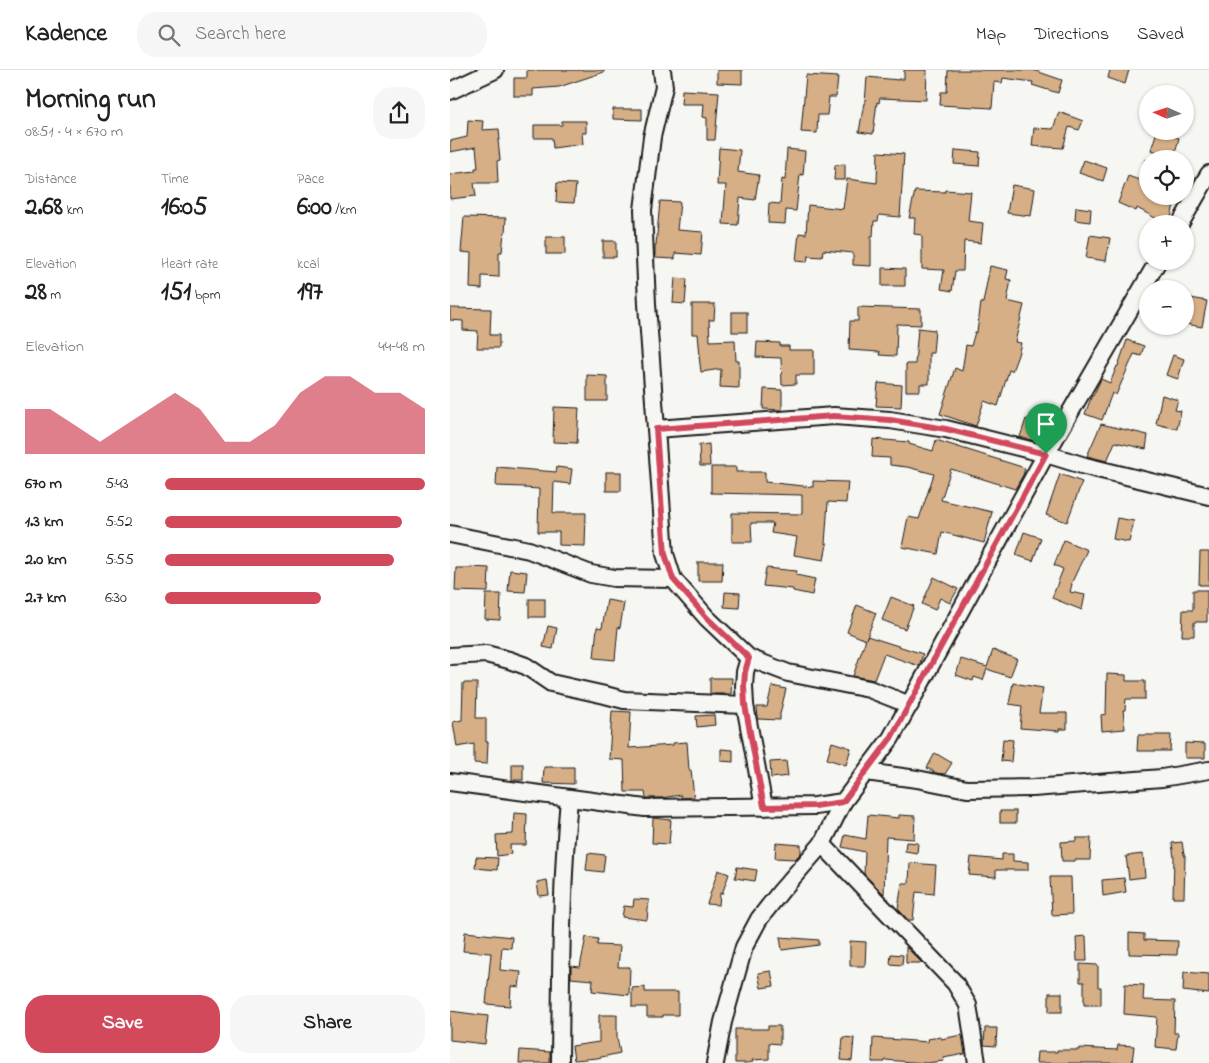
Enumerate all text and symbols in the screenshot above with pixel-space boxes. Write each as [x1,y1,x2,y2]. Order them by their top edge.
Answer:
search box [137,12,487,57]
text: Kadence [25,17,107,52]
icon: search [155,21,183,49]
text: Search here [195,21,286,48]
text: Map [976,22,1006,48]
text: Directions [1034,22,1109,48]
text: Saved [1137,22,1184,48]
text: Morning run [25,80,156,121]
north arrow [1139,85,1194,140]
map controls [1139,85,1194,335]
button: share [373,87,425,139]
text: 08:51 · 4 × 670 m [25,120,123,144]
button: locate [1139,150,1194,205]
text: Distance [25,169,77,190]
text: Time [161,169,189,190]
text: Pace [297,169,324,190]
text: 2.68 [25,190,63,226]
text: 16:05 [161,190,207,226]
text: 6:00 [297,190,332,226]
text: km [63,200,83,221]
text: /km [332,200,357,221]
button: + [1139,215,1194,270]
text: Elevation [25,254,76,275]
text: Heart rate [161,254,218,275]
text: kcal [297,254,319,275]
text: 28 [25,275,47,311]
text: 151 [161,275,191,311]
text: 197 [297,275,323,311]
button: − [1139,280,1194,335]
text: m [47,285,61,306]
text: bpm [191,285,221,306]
text: Elevation [25,335,84,359]
text: 44–48 m [378,335,425,359]
pin [1025,403,1067,454]
icon: arrive [1032,410,1060,438]
text: 670 m [25,472,62,496]
text: 5:43 [105,472,129,496]
text: 1.3 km [25,510,63,534]
text: 5:52 [105,510,133,534]
text: 2.0 km [25,548,67,572]
text: 5:55 [105,548,134,572]
text: 2.7 km [25,586,66,610]
text: 6:30 [105,586,127,610]
button: Save [25,995,220,1053]
button: Share [230,995,425,1053]

